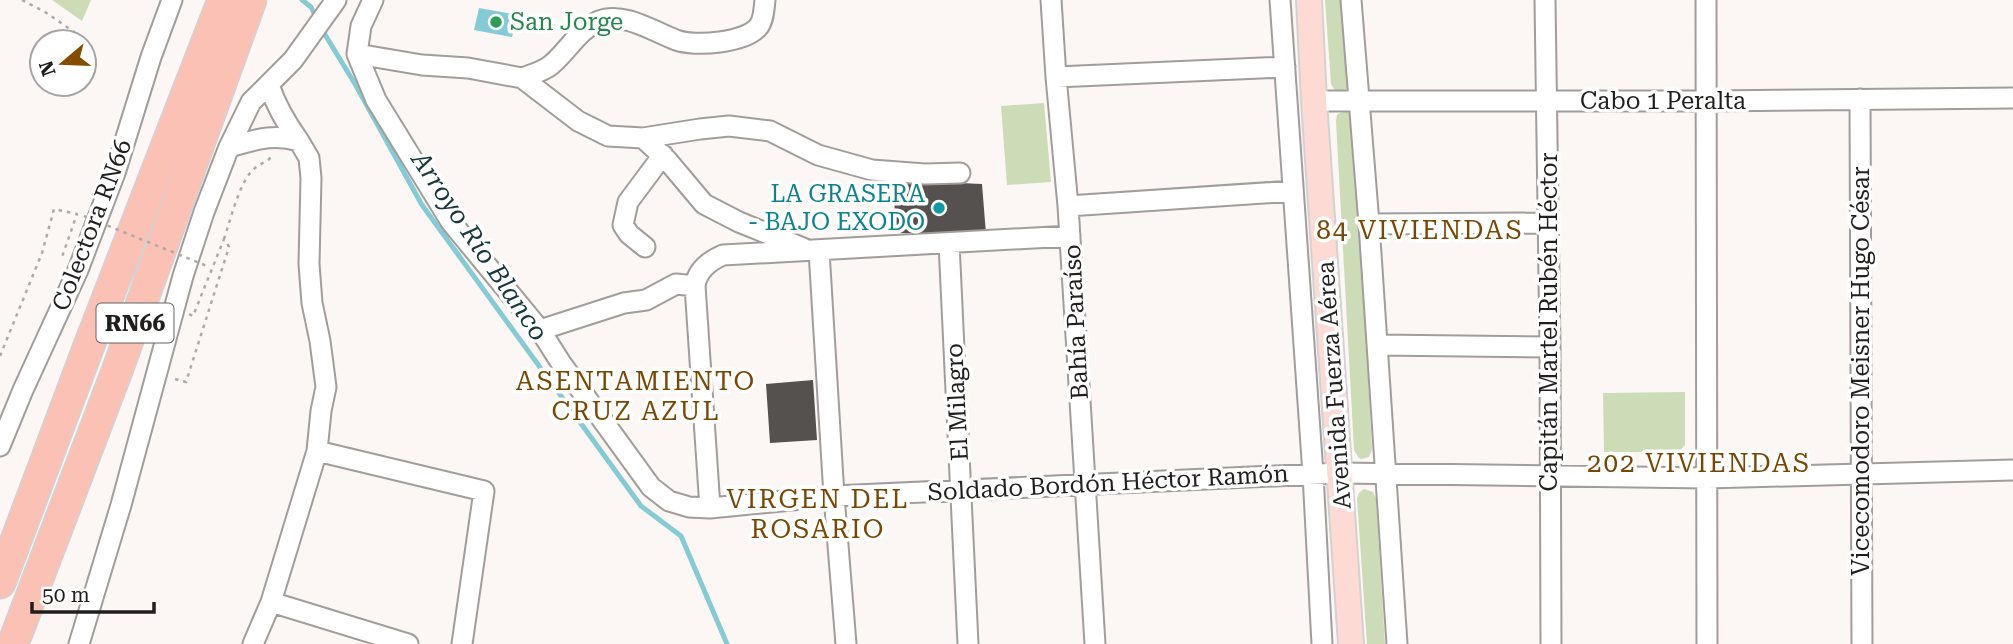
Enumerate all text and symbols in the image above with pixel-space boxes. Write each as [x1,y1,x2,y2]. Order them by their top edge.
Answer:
place label: San Jorge [510,8,623,36]
marker: San Jorge [488,14,504,30]
north arrow [28,28,98,98]
text: N [34,57,61,79]
street label: Cabo 1 Peralta [1580,87,1746,115]
street label: Colectora RN66 [46,135,138,315]
water label: Arroyo Río Blanco [405,144,554,346]
street label: Capitán Martel Rubén Héctor [1535,152,1563,492]
street label: Vicecomodoro Meisner Hugo César [1847,166,1875,576]
place label: LA GRASERA - BAJO EXODO [748,180,925,236]
marker: LA GRASERA - BAJO EXODO [931,200,947,216]
district label: 84 VIVIENDAS [1316,215,1524,245]
street label: Bahía Paraíso [1058,244,1094,400]
street label: Avenida Fuerza Aérea [1311,260,1357,510]
road number: RN66 [96,304,174,342]
street label: El Milagro [940,342,974,462]
district label: ASENTAMIENTO CRUZ AZUL [516,366,756,426]
district label: 202 VIVIENDAS [1587,448,1811,478]
street label: Soldado Bordón Héctor Ramón [927,460,1289,506]
district label: VIRGEN DEL ROSARIO [727,484,909,544]
scale bar [32,570,154,614]
text: 50 m [42,583,90,607]

